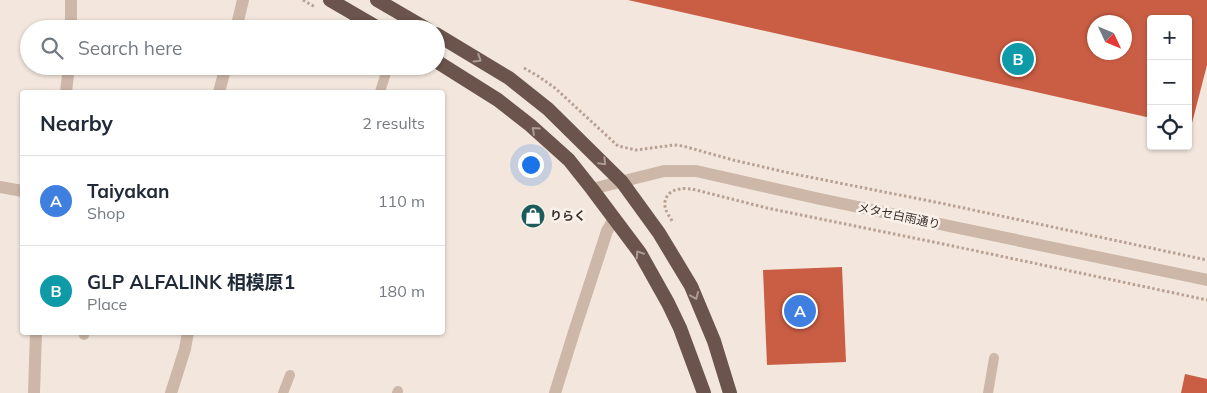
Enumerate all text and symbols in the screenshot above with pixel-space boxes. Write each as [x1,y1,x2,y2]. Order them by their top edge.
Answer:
north arrow [1087,15,1132,60]
map controls [1147,15,1192,150]
button: + [1147,15,1192,60]
search box [20,20,445,75]
icon: search [38,34,66,62]
text: Search here [78,36,182,60]
pin: B [1002,40,1034,78]
one-way arrow [472,53,482,62]
button: − [1147,60,1192,105]
button: locate [1147,105,1192,150]
text: Nearby [40,110,113,136]
text: 2 results [362,113,425,133]
one-way arrow [532,127,541,136]
your location [518,152,544,178]
one-way arrow [597,157,606,166]
text: Taiyakan [87,179,170,203]
text: A [50,191,62,211]
text: 110 m [378,191,425,211]
street label: メタセ白雨通り [856,199,942,232]
text: Shop [87,203,125,223]
shop icon: りらく [520,203,546,229]
place label: りらく [550,208,586,223]
one-way arrow [636,250,646,259]
text: GLP ALFALINK 相模原1 [87,270,295,294]
text: B [50,281,62,301]
text: 180 m [378,281,425,301]
one-way arrow [689,291,699,299]
pin: A [784,292,816,330]
text: Place [87,294,127,314]

